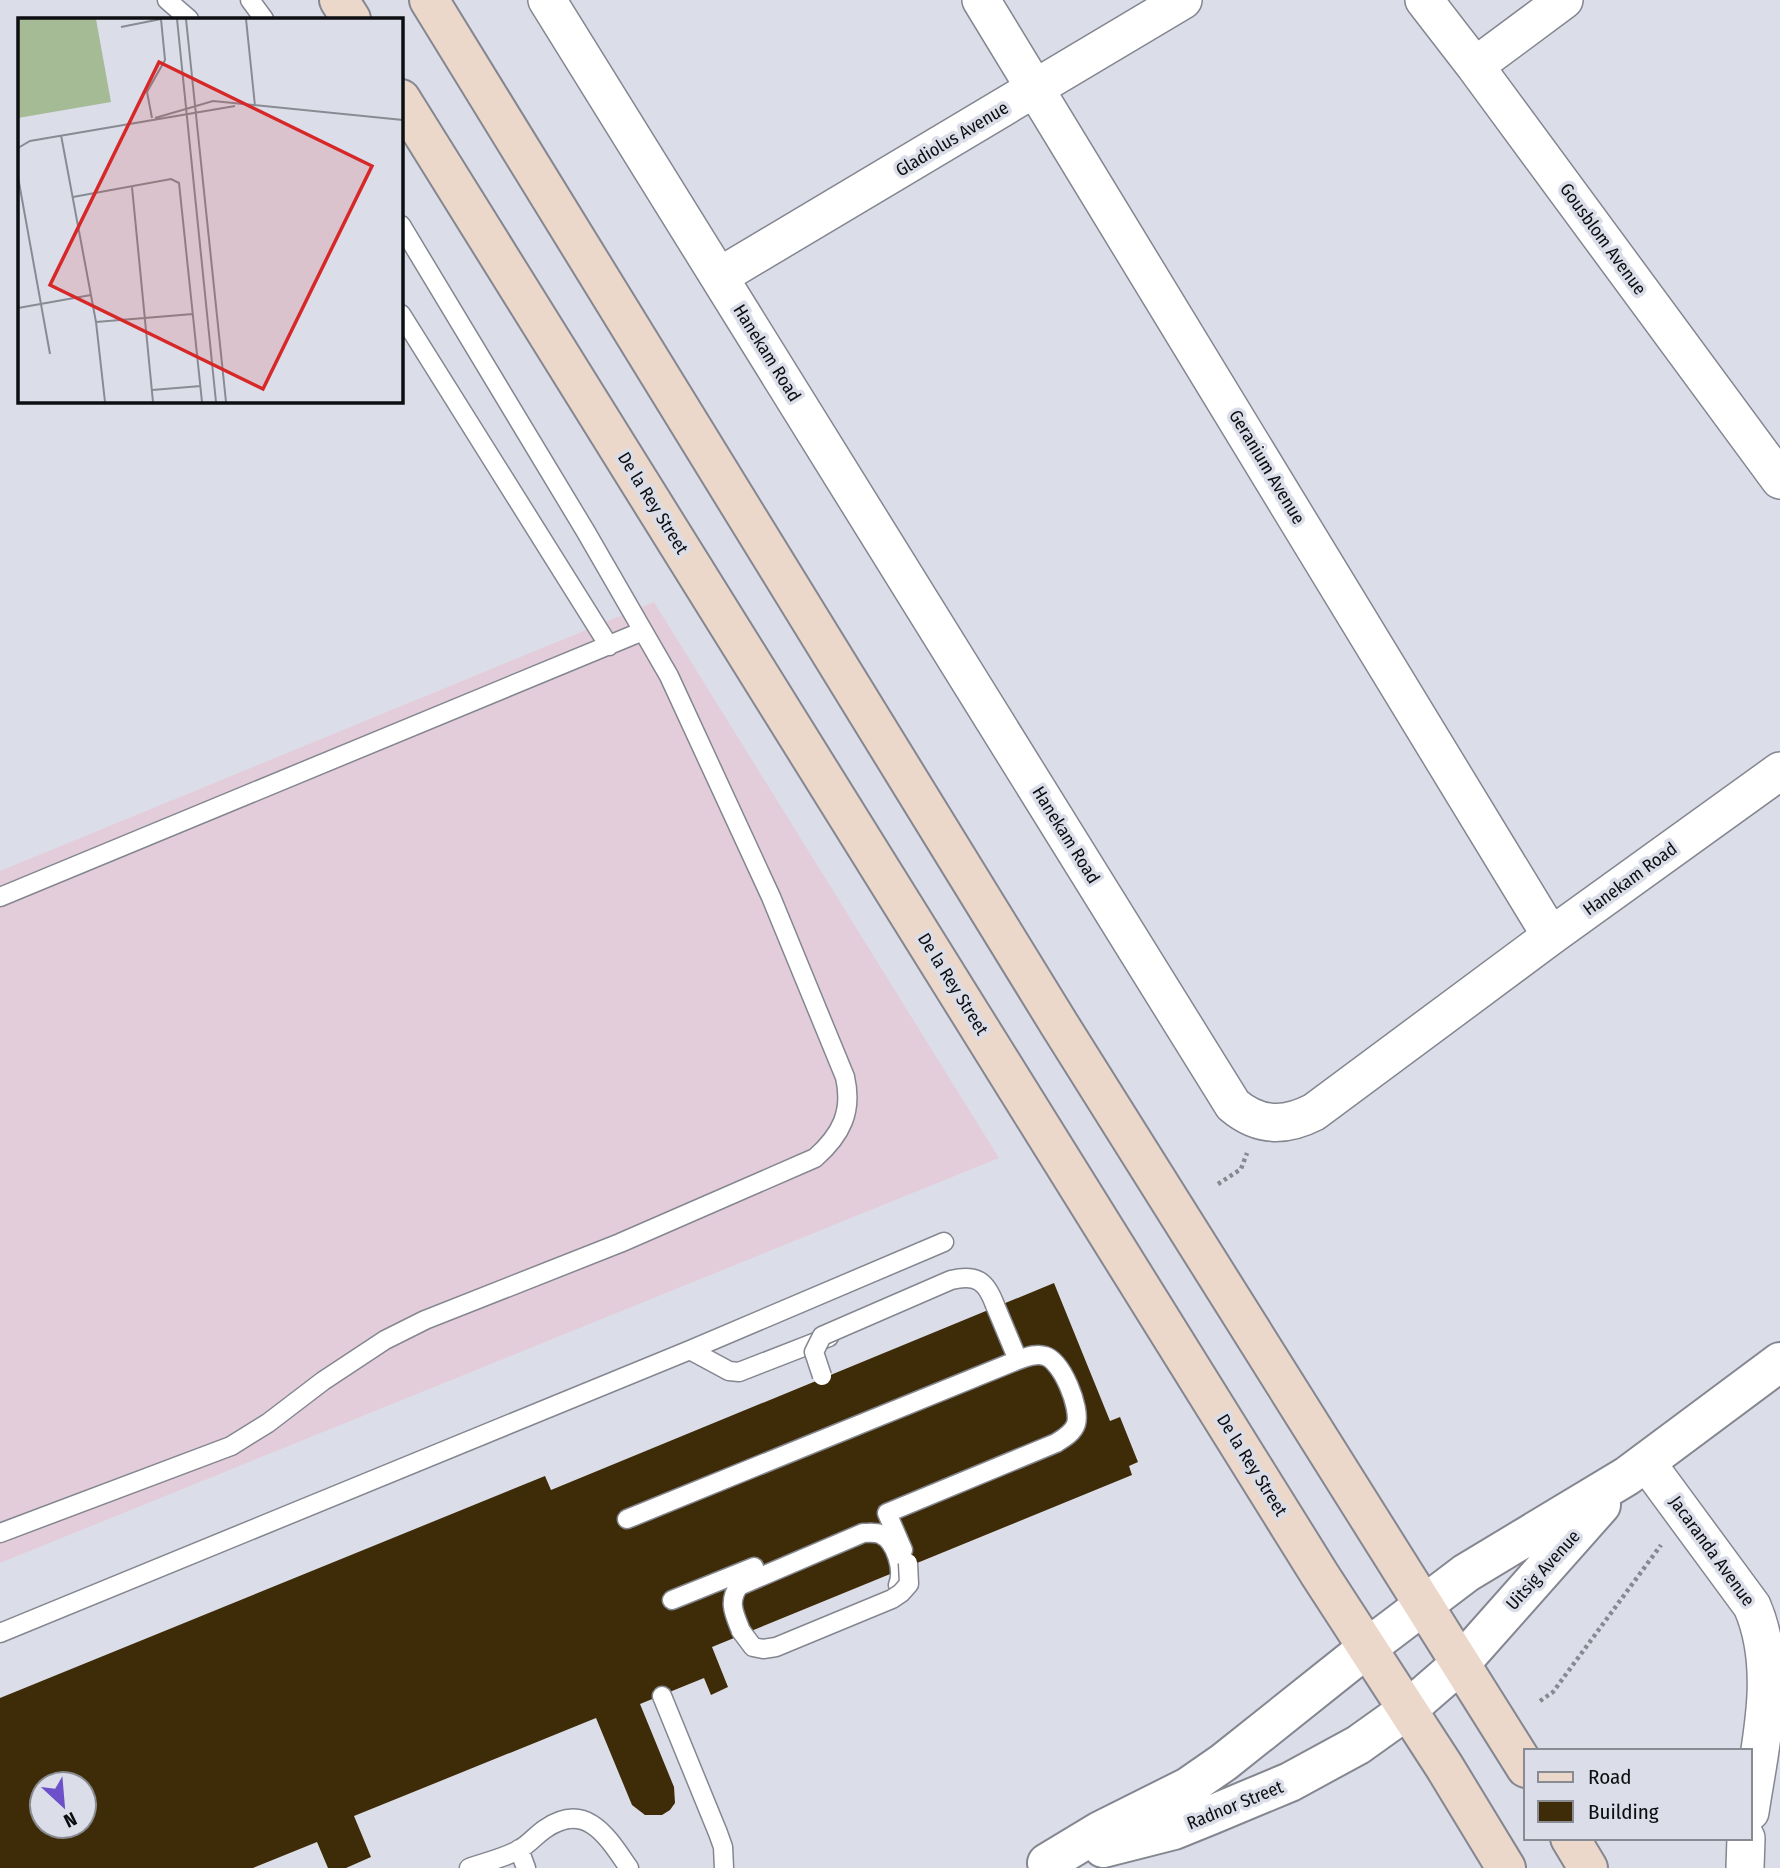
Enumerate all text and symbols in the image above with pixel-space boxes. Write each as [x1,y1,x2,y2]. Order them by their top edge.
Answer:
inset map [18,18,402,402]
street label: Gladiolus Avenue [892,97,1012,181]
street label: Gousblom Avenue [1555,179,1651,299]
street label: Hanekam Road [728,300,806,406]
street label: Geranium Avenue [1224,406,1310,528]
street label: De la Rey Street [613,448,693,558]
street label: Hanekam Road [1027,782,1105,888]
street label: Hanekam Road [1579,838,1681,920]
street label: De la Rey Street [913,929,993,1039]
street label: De la Rey Street [1212,1410,1292,1520]
street label: Jacaranda Avenue [1665,1492,1759,1610]
street label: Uitsig Avenue [1501,1525,1585,1615]
legend [1524,1749,1752,1840]
text: Road [1588,1764,1632,1790]
north arrow [28,1770,98,1840]
street label: Radnor Street [1184,1776,1286,1834]
text: Building [1588,1799,1659,1825]
text: N [60,1807,80,1833]

